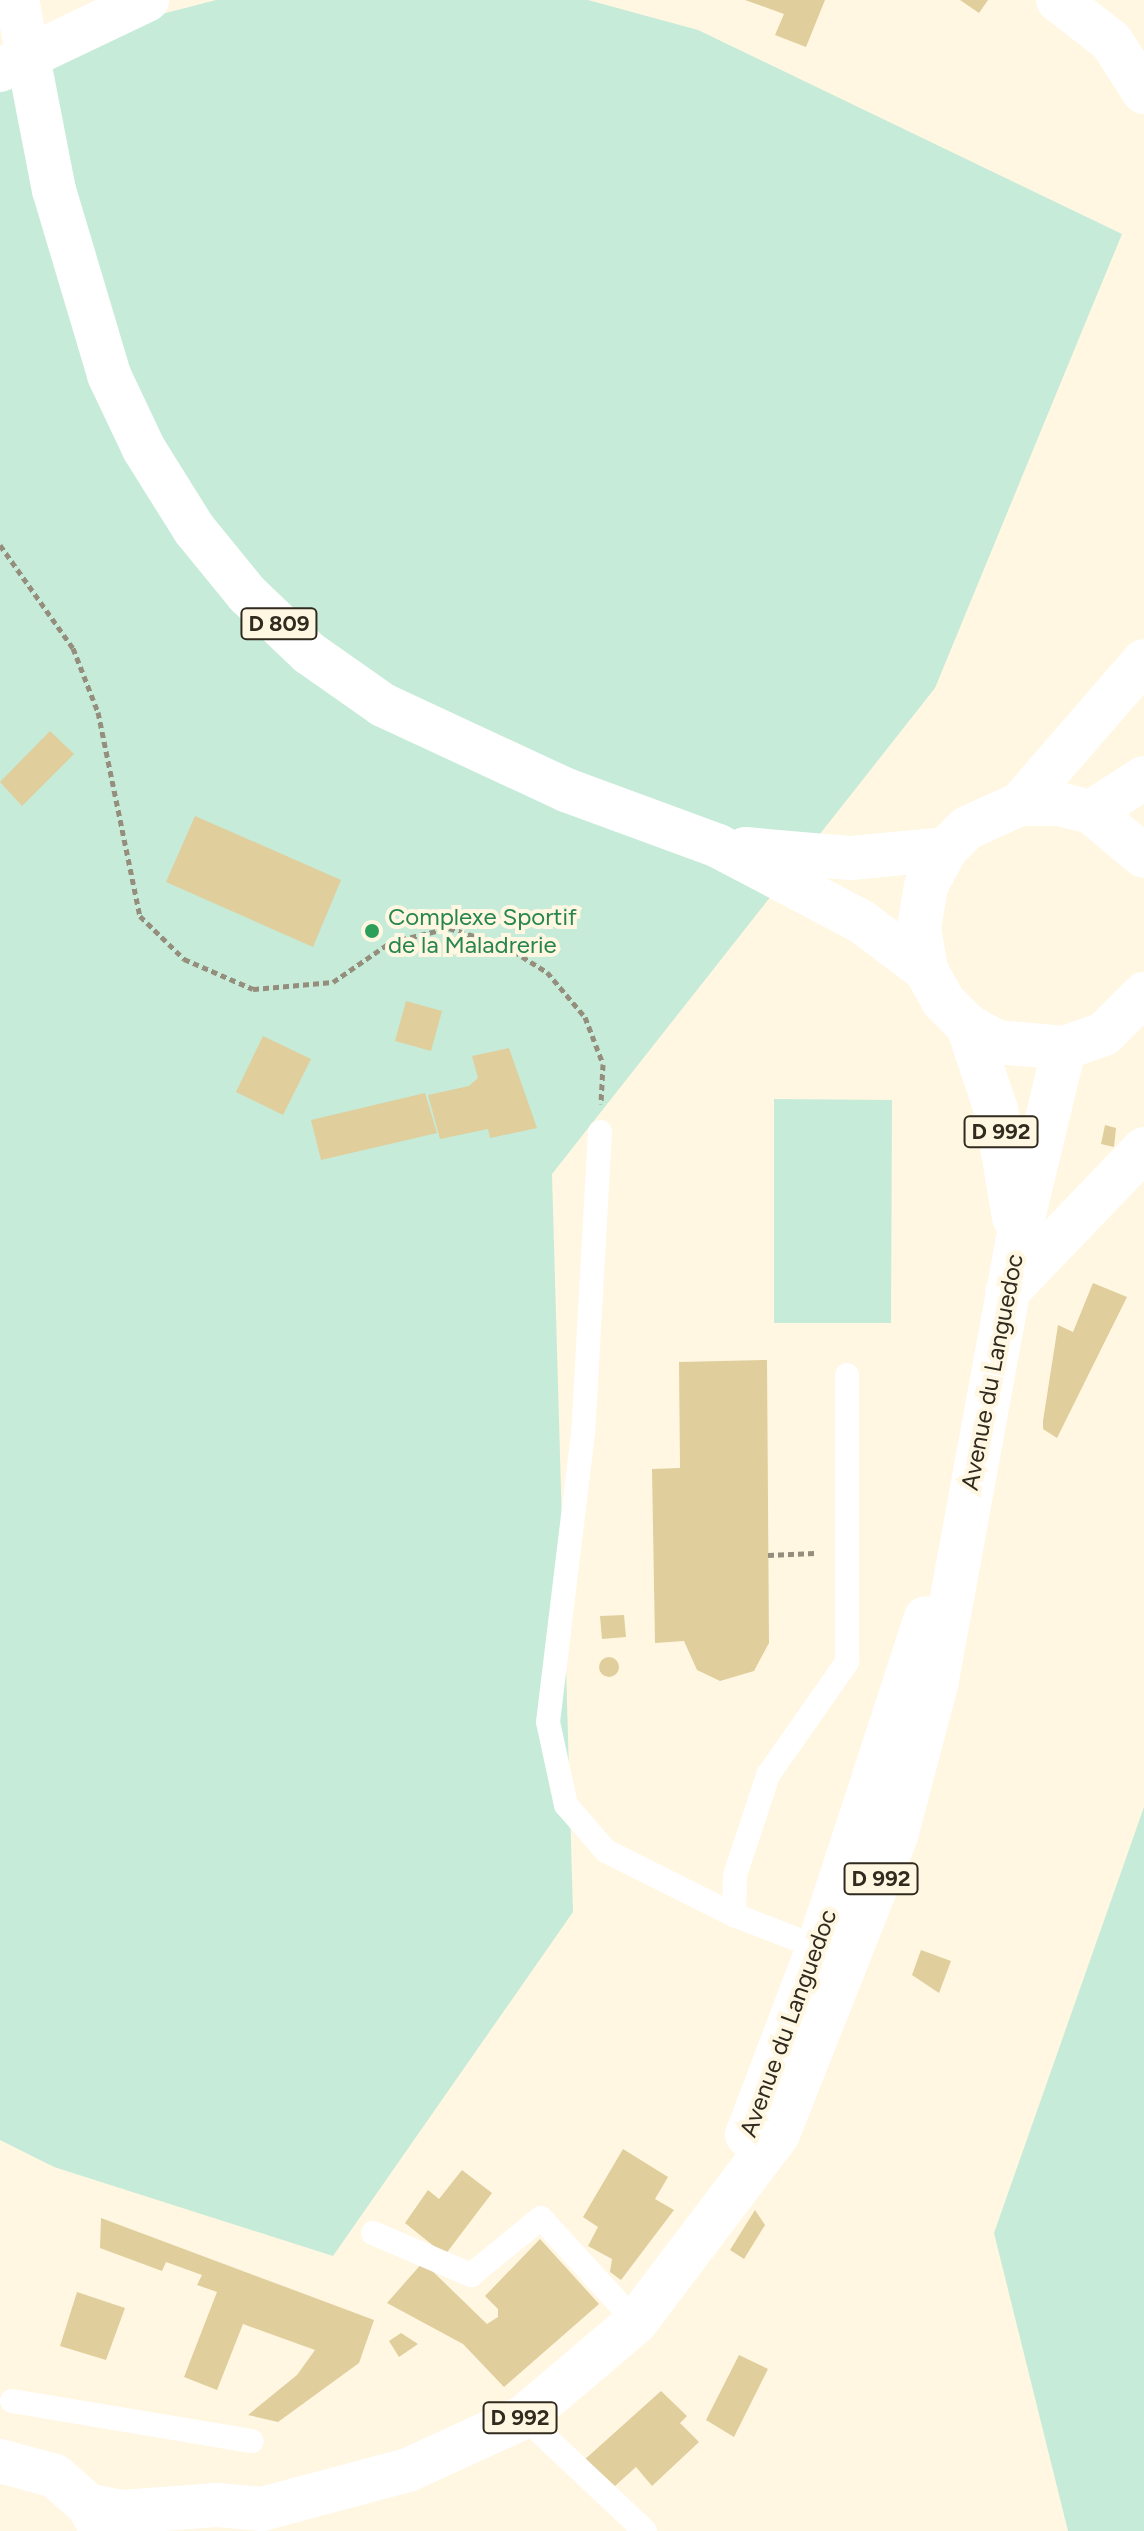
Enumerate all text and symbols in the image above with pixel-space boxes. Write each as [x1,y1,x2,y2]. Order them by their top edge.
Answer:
road number: D 809 [239,606,319,642]
place label: Complexe Sportif de la Maladrerie [388,903,577,959]
marker: Complexe Sportif de la Maladrerie [363,922,381,940]
road number: D 992 [963,1114,1039,1150]
street label: Avenue du Languedoc [955,1251,1029,1493]
road number: D 992 [843,1861,919,1897]
street label: Avenue du Languedoc [733,1905,843,2141]
road number: D 992 [482,2400,558,2436]

